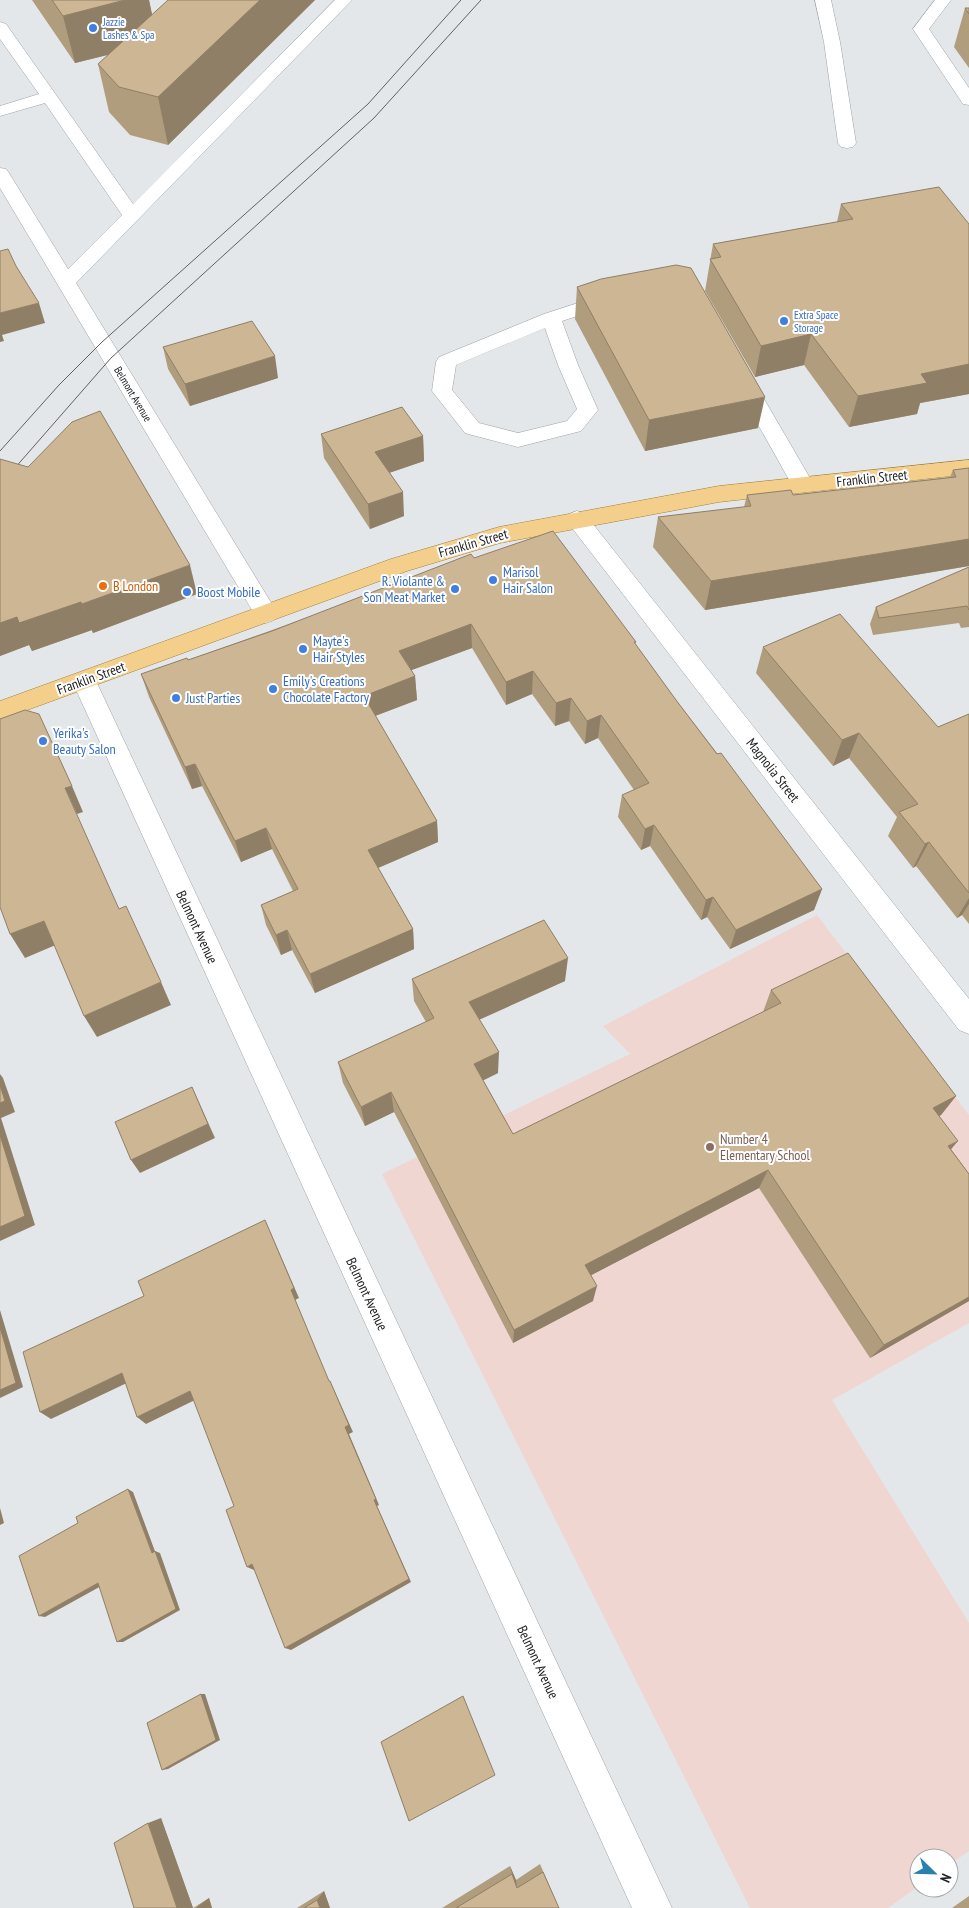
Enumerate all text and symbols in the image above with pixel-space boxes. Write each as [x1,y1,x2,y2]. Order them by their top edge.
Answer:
place label: Jazzie Lashes & Spa [102,15,154,42]
marker: Jazzie Lashes & Spa [87,22,99,34]
place label: Extra Space Storage [794,308,839,335]
marker: Extra Space Storage [778,315,790,327]
street label: Belmont Avenue [111,364,155,425]
street label: Franklin Street [836,465,908,491]
street label: Franklin Street [436,524,510,561]
place label: Marisol Hair Salon [503,563,553,597]
place label: R. Violante & Son Meat Market [363,572,445,606]
marker: Marisol Hair Salon [487,574,499,586]
place label: B London [113,577,158,595]
marker: B London [97,580,109,592]
place label: Boost Mobile [197,583,261,601]
marker: R. Violante & Son Meat Market [449,583,461,595]
marker: Boost Mobile [181,586,193,598]
place label: Mayte's Hair Styles [313,632,365,666]
marker: Mayte's Hair Styles [297,643,309,655]
street label: Franklin Street [54,657,128,699]
place label: Emily's Creations Chocolate Factory [283,672,370,706]
marker: Emily's Creations Chocolate Factory [267,683,279,695]
place label: Just Parties [185,689,240,707]
marker: Just Parties [170,692,182,704]
place label: Yerika's Beauty Salon [53,724,116,758]
street label: Magnolia Street [742,734,804,806]
marker: Yerika's Beauty Salon [37,735,49,747]
street label: Belmont Avenue [172,887,222,967]
place label: Number 4 Elementary School [720,1130,810,1164]
marker: Number 4 Elementary School [704,1141,716,1153]
street label: Belmont Avenue [342,1254,392,1334]
street label: Belmont Avenue [513,1622,563,1702]
north arrow [909,1848,959,1898]
text: N [936,1871,956,1885]

